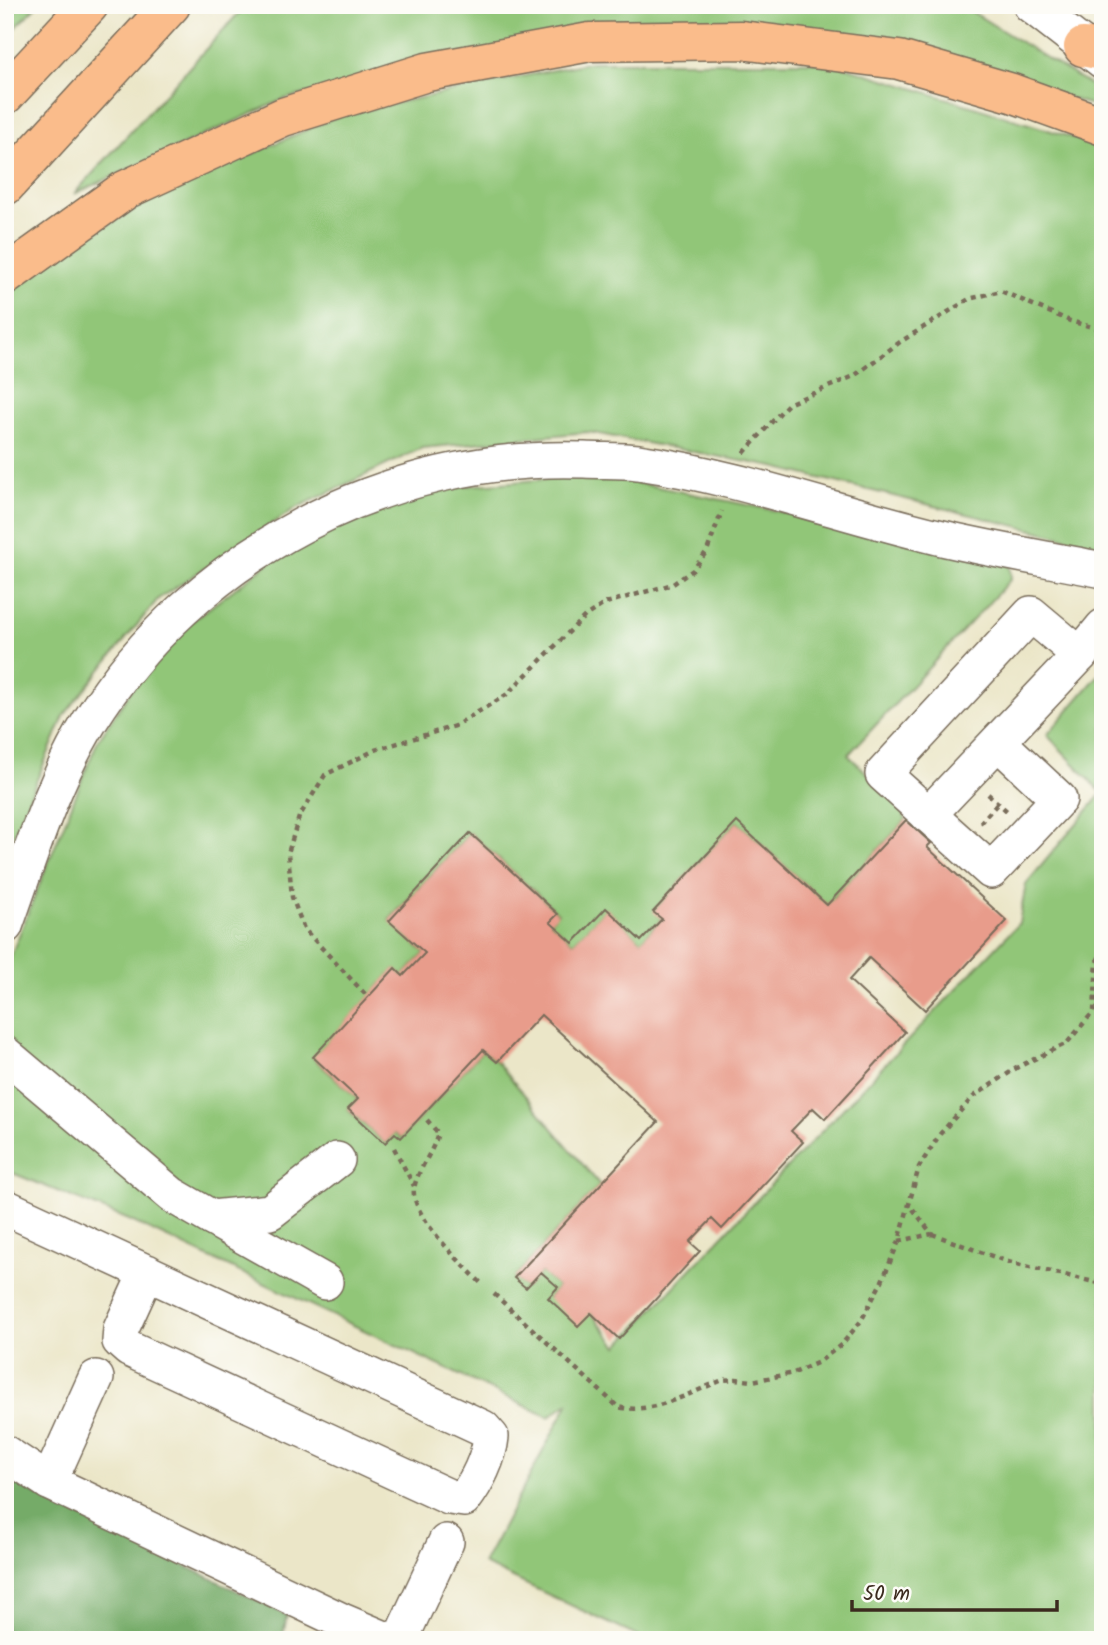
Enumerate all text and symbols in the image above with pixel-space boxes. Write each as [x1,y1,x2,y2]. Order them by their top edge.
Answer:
scale bar [852,1568,1057,1612]
text: 50 m [863,1578,910,1611]

